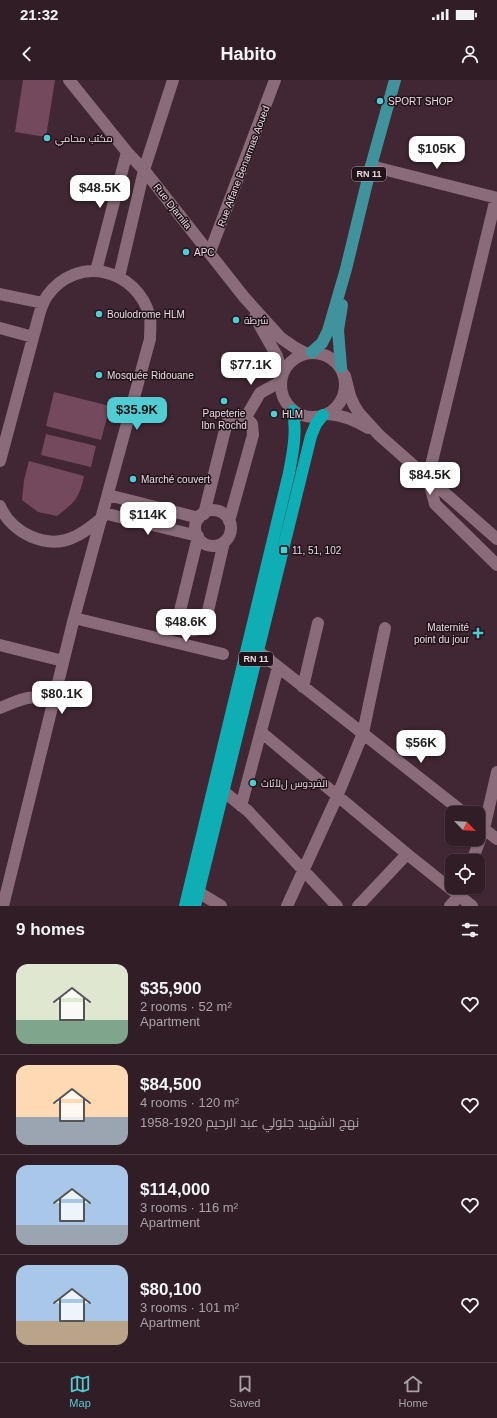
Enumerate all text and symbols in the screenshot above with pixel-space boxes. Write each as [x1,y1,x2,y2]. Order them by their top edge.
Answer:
text: 21:32 [20,6,58,23]
icon: back [16,43,38,65]
icon: person [459,43,481,65]
text: Habito [221,44,277,64]
marker: SPORT SHOP [375,96,385,106]
place label: SPORT SHOP [388,96,454,107]
street label: Rue Affane Benarmas Aoued [215,104,272,228]
marker: مكتب محامي [42,133,52,143]
place label: مكتب محامي [55,133,113,146]
pin: $105K [409,136,465,170]
text: $105K [418,141,456,156]
road number: RN 11 [352,167,386,181]
pin: $48.5K [67,175,133,209]
text: $48.5K [79,180,121,195]
street label: Rue Djamila [152,181,194,231]
marker: APC [181,247,191,257]
place label: APC [194,247,215,258]
marker: Boulodrome HLM [94,309,104,319]
place label: Boulodrome HLM [107,309,185,320]
marker: شرطة [231,315,241,325]
place label: شرطة [244,315,268,326]
pin: $77.1K [218,352,284,386]
text: $77.1K [230,357,272,372]
marker: Mosquée Ridouane [94,370,104,380]
place label: Mosquée Ridouane [107,370,194,381]
marker: Papeterie Ibn Rochd [219,396,229,406]
pin: $35.9K [104,397,170,431]
text: $35.9K [116,402,158,417]
place label: Papeterie Ibn Rochd [201,408,247,431]
marker: HLM [269,409,279,419]
place label: HLM [282,409,303,420]
pin: $84.5K [397,462,463,496]
text: $84.5K [409,467,451,482]
marker: Marché couvert [128,474,138,484]
place label: Marché couvert [141,474,210,485]
pin: $114K [120,502,176,536]
text: $114K [129,507,167,522]
marker: 11, 51, 102 [279,545,289,555]
place label: 11, 51, 102 [292,545,342,556]
pin: $48.6K [153,609,219,643]
text: $48.6K [165,614,207,629]
place label: Maternité point du jour [414,622,470,645]
marker: Maternité point du jour [472,627,484,639]
road number: RN 11 [239,652,273,666]
pin: $80.1K [29,681,95,715]
text: $80.1K [41,686,83,701]
pin: $56K [397,730,445,764]
text: $56K [405,735,437,750]
marker: الفردوس لﻷثاث [248,778,258,788]
place label: الفردوس لﻷثاث [261,778,328,790]
north arrow [445,806,485,846]
map controls [445,806,485,894]
button: locate [445,854,485,894]
icon: filters [459,919,481,941]
text: 9 homes [16,920,85,939]
text: $35,900 [140,979,201,998]
icon: home [48,980,96,1028]
icon: heart [459,993,481,1015]
text: 2 rooms · 52 m² [140,999,232,1014]
text: Apartment [140,1014,200,1029]
text: $84,500 [140,1075,201,1094]
icon: home [48,1081,96,1129]
icon: heart [459,1094,481,1116]
text: 4 rooms · 120 m² [140,1095,239,1110]
text: نهج الشهيد جلولي عبد الرحيم 1920-1958 [140,1115,359,1130]
text: $114,000 [140,1180,210,1199]
icon: home [48,1181,96,1229]
icon: heart [459,1194,481,1216]
text: 3 rooms · 116 m² [140,1200,238,1215]
text: Apartment [140,1215,200,1230]
text: $80,100 [140,1280,201,1299]
icon: home [48,1281,96,1329]
icon: heart [459,1294,481,1316]
text: 3 rooms · 101 m² [140,1300,239,1315]
text: Apartment [140,1315,200,1330]
tab: Map [69,1373,91,1409]
tab: Saved [229,1373,260,1409]
tab: Home [399,1373,428,1409]

